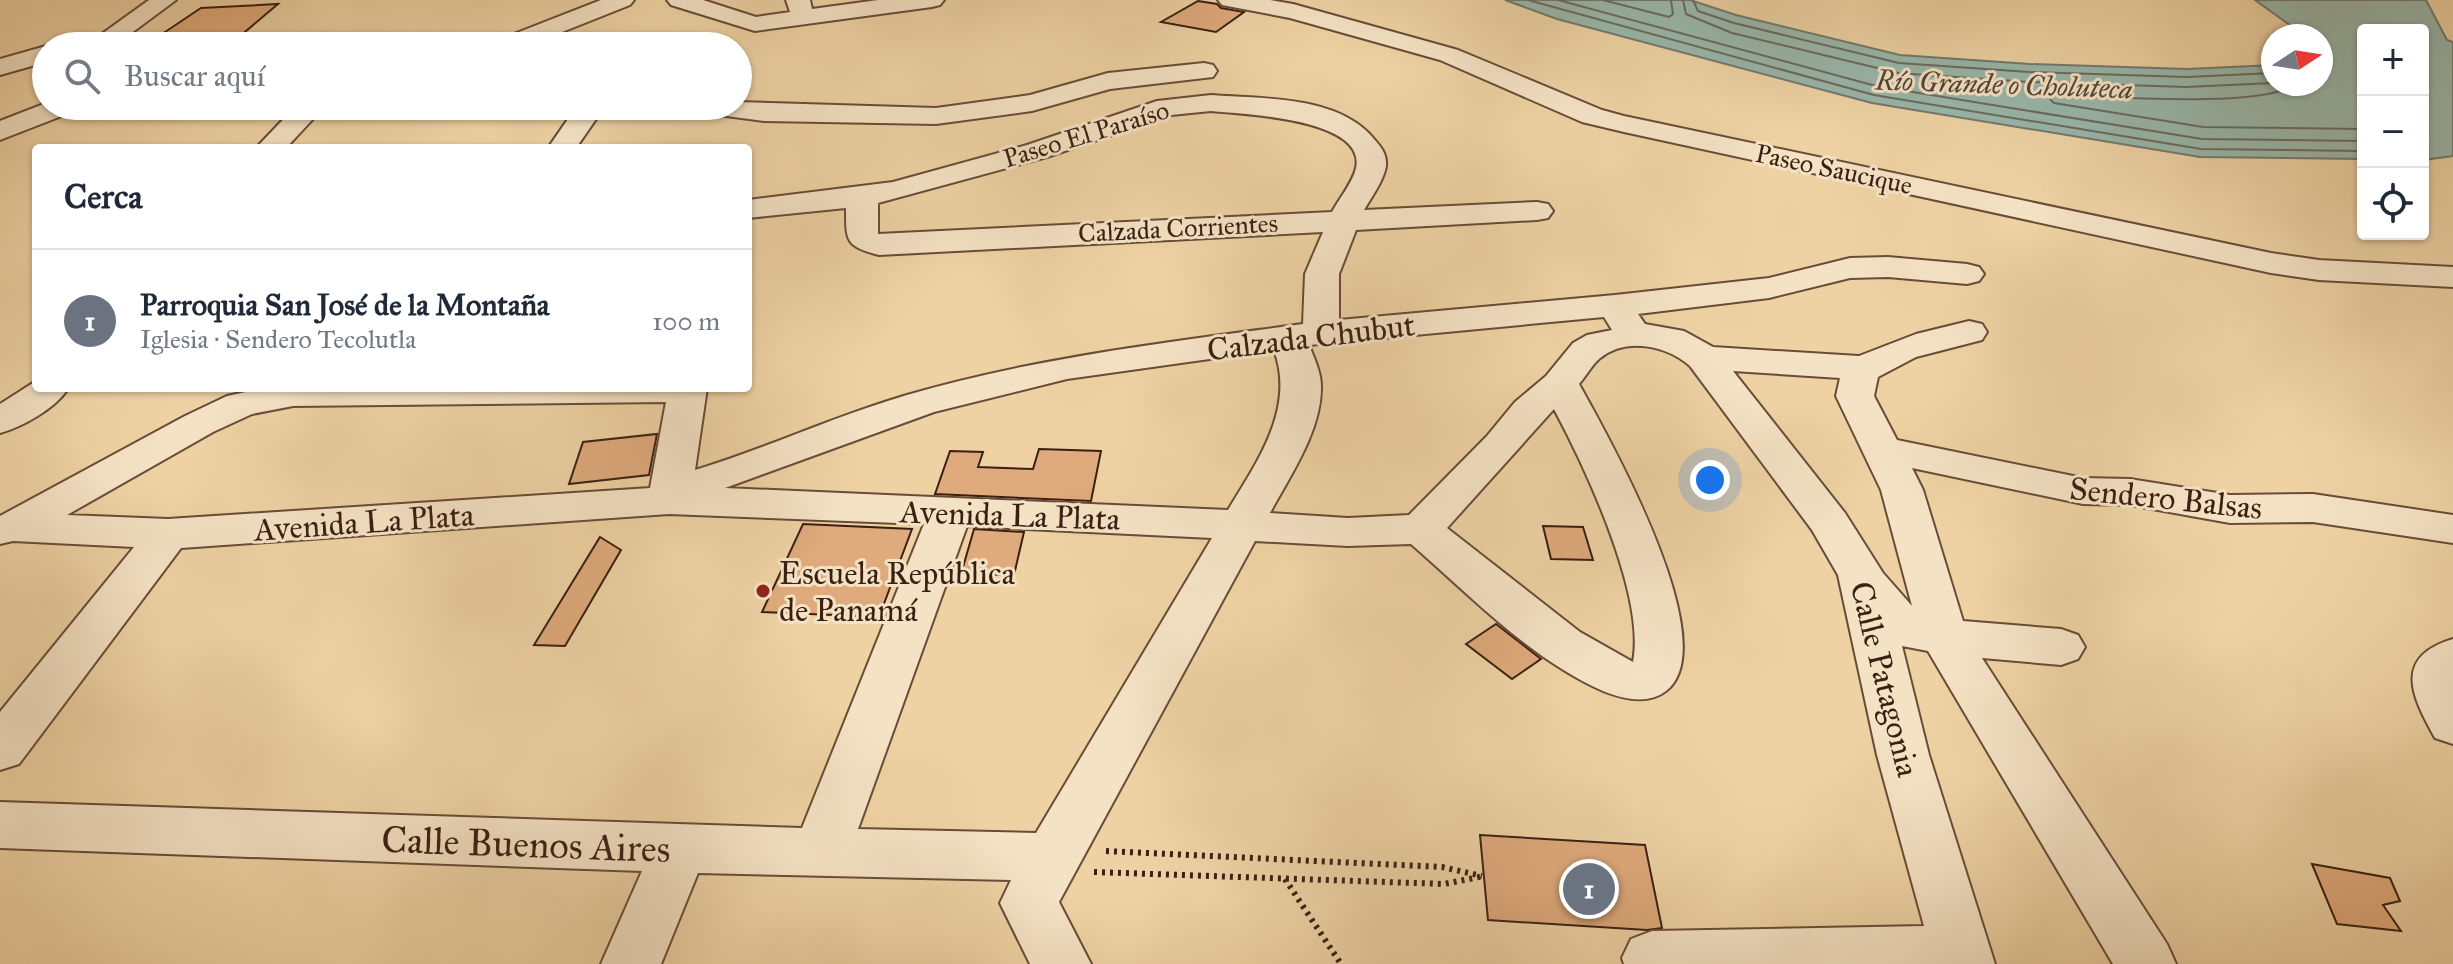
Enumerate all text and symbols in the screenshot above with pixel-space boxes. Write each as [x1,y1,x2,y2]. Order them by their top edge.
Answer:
north arrow [2261,24,2333,96]
map controls [2357,24,2429,240]
button: + [2357,24,2429,96]
search box [32,32,752,120]
icon: search [60,54,104,98]
text: Buscar aquí [124,58,265,94]
water label: Río Grande o Choluteca [1874,62,2133,106]
street label: Paseo El Paraíso [999,94,1173,174]
button: − [2357,96,2429,168]
street label: Paseo Saucique [1753,137,1915,201]
button: locate [2357,168,2429,240]
text: Cerca [64,176,143,217]
street label: Calzada Corrientes [1077,207,1279,249]
text: Parroquia San José de la Montaña [140,287,550,323]
text: 1 [85,305,95,337]
text: 100 m [652,305,720,337]
street label: Calzada Chubut [1205,305,1417,370]
text: Iglesia · Sendero Tecolutla [140,323,416,355]
your location [1690,460,1730,500]
street label: Sendero Balsas [2068,469,2264,528]
street label: Avenida La Plata [897,492,1121,539]
street label: Avenida La Plata [251,495,476,550]
place label: Escuela República de Panamá [779,554,1015,630]
street label: Calle Patagonia [1841,577,1928,781]
marker: Escuela República de Panamá [754,582,772,600]
street label: Calle Buenos Aires [381,816,671,872]
pin: 1 [1563,859,1615,919]

